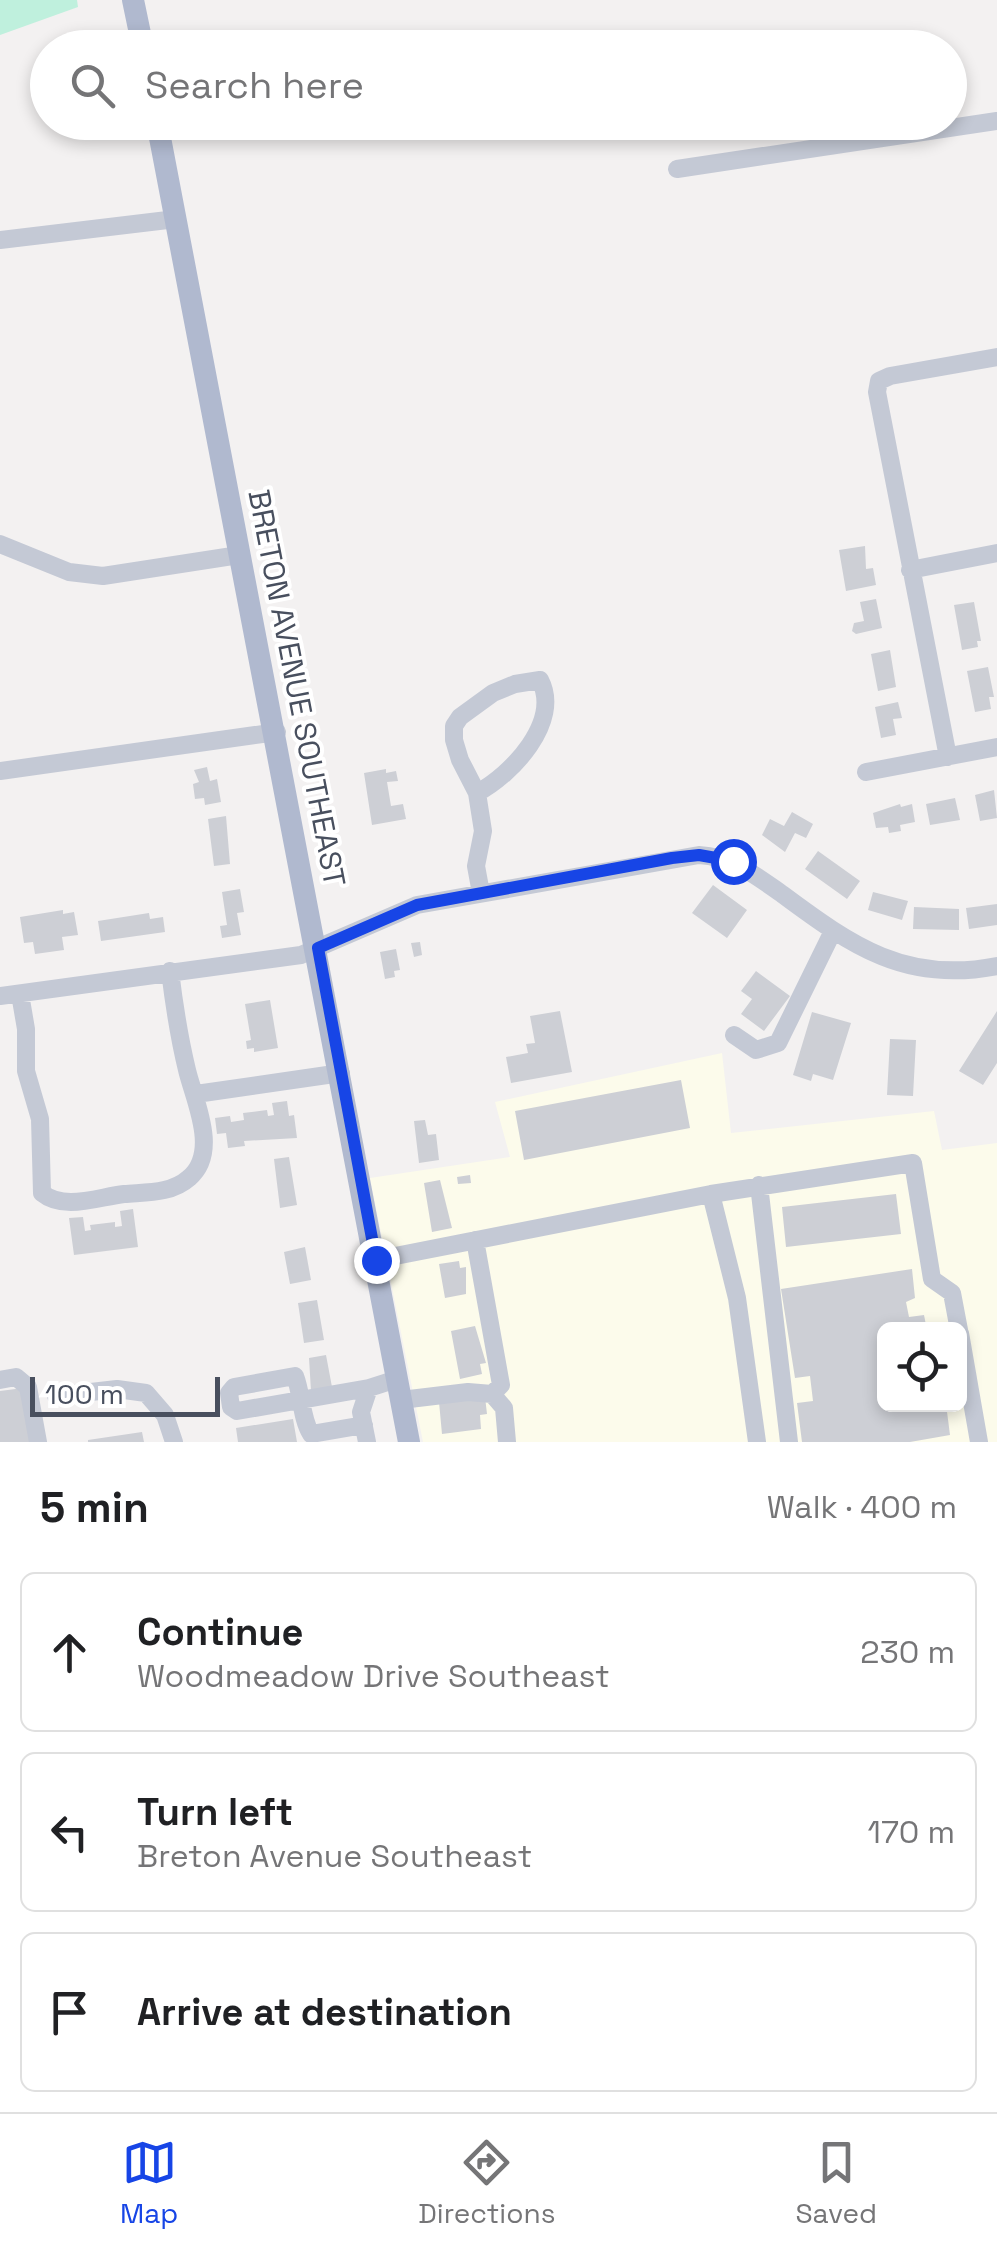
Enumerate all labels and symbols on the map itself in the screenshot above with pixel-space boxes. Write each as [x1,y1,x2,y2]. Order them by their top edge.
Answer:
street label: BRETON AVENUE SOUTHEAST [239,486,355,890]
route start [711,839,757,885]
route end [354,1238,400,1284]
scale bar [30,1372,220,1416]

